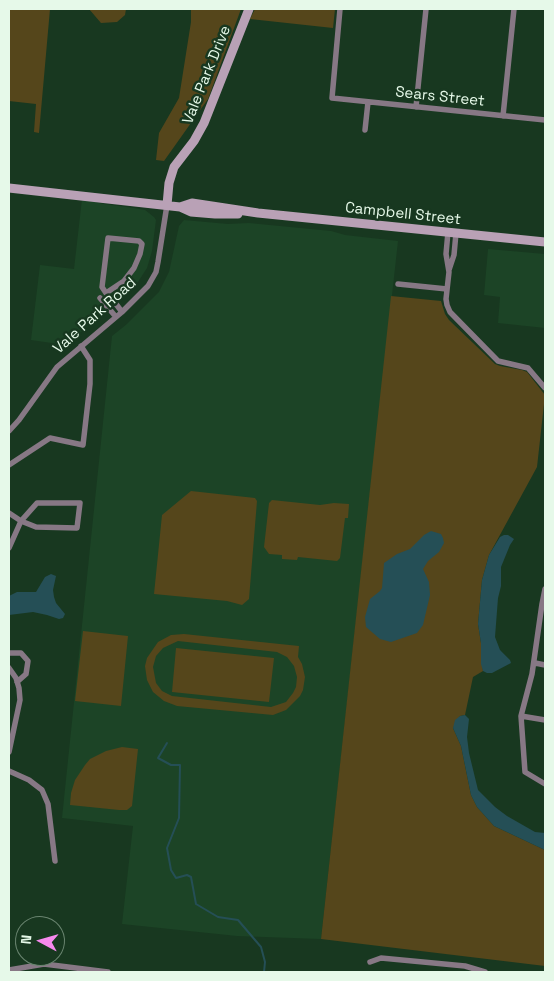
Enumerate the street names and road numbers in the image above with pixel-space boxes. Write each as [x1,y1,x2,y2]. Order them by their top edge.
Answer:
street label: Vale Park Drive [179,23,235,127]
street label: Sears Street [394,83,486,111]
street label: Campbell Street [344,199,462,229]
street label: Vale Park Road [50,274,140,358]

